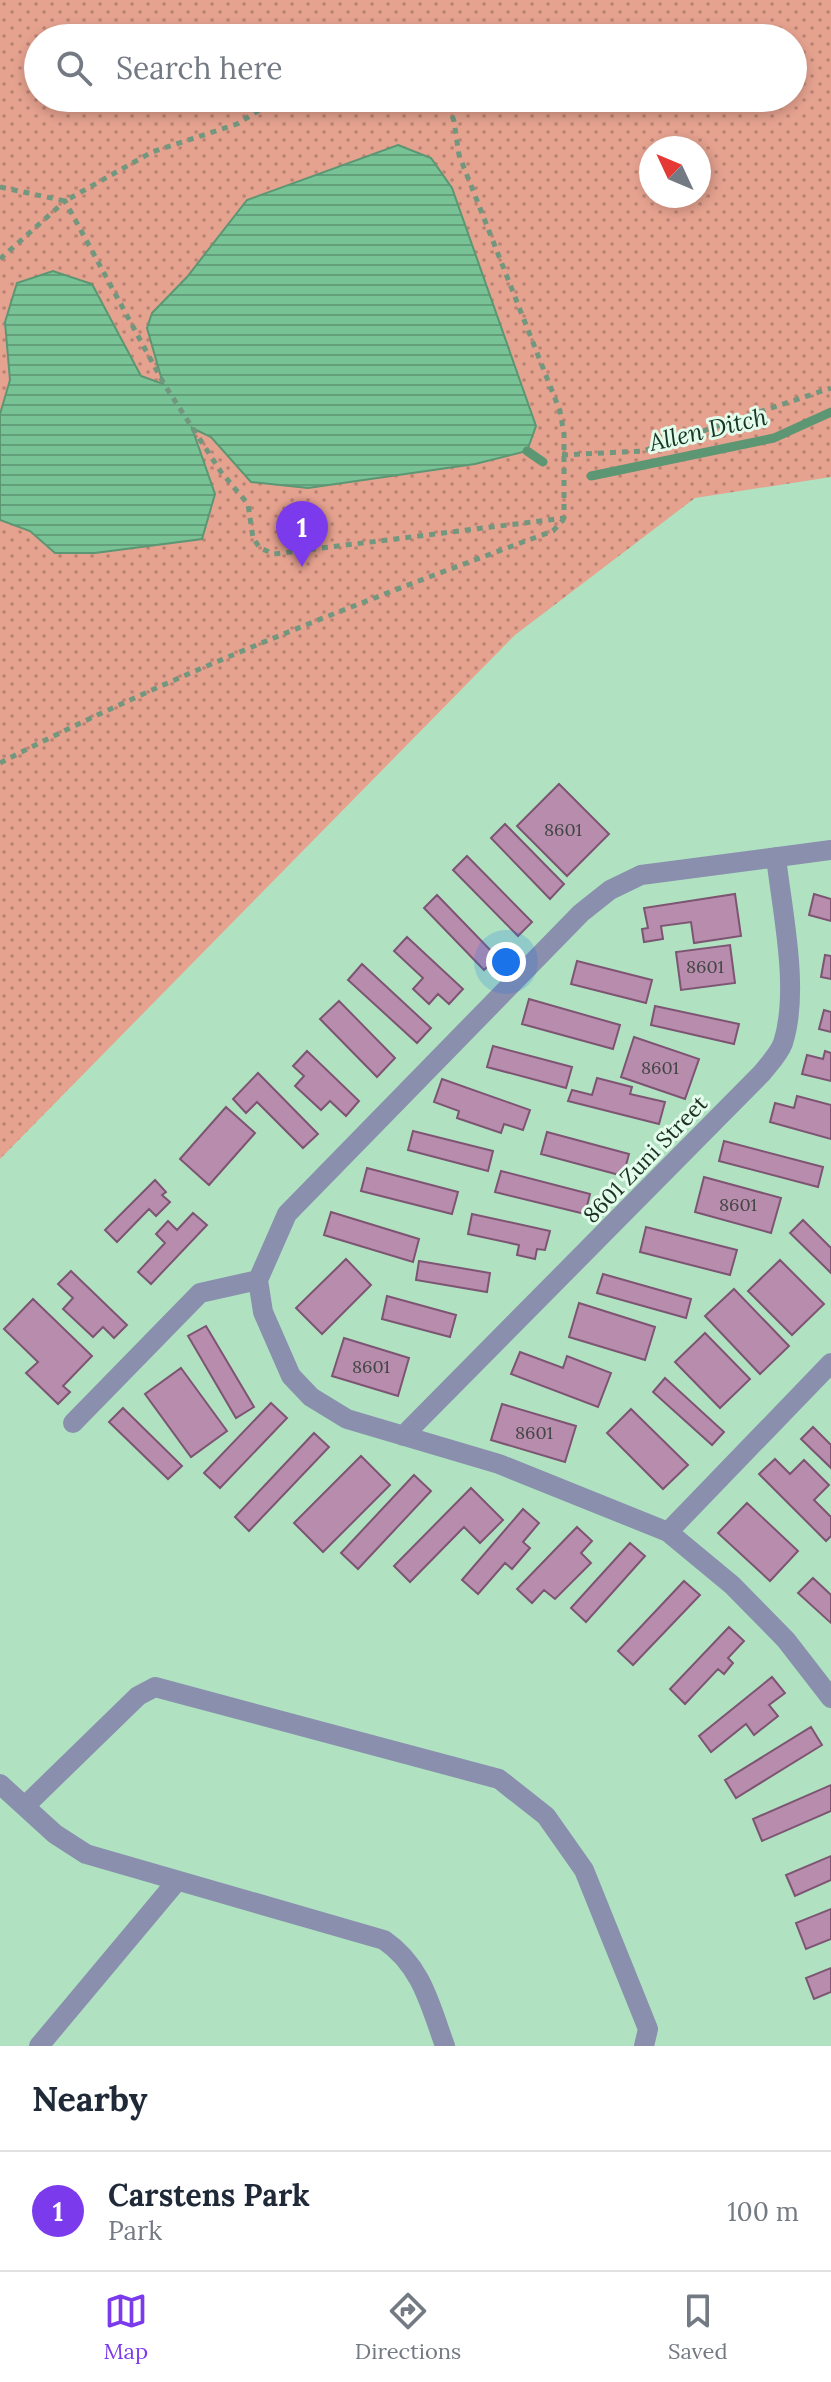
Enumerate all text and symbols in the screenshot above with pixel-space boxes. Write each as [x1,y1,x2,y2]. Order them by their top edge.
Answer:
search box [24,24,807,112]
icon: search [52,46,96,90]
text: Search here [116,49,283,87]
north arrow [639,136,711,208]
water label: Allen Ditch [645,401,770,458]
pin: 1 [276,501,328,567]
house number: 8601 [544,818,582,841]
your location [486,942,526,982]
house number: 8601 [686,955,724,978]
house number: 8601 [641,1056,679,1079]
street label: 8601 Zuni Street [577,1089,713,1229]
house number: 8601 [719,1193,757,1216]
house number: 8601 [352,1355,390,1378]
house number: 8601 [515,1421,553,1444]
text: Nearby [32,2077,148,2120]
text: Carstens Park [108,2176,310,2214]
text: 1 [53,2195,63,2228]
text: 100 m [727,2195,799,2228]
text: Park [108,2214,162,2247]
tab: Map [103,2289,148,2365]
tab: Directions [355,2289,461,2365]
tab: Saved [668,2289,728,2365]

